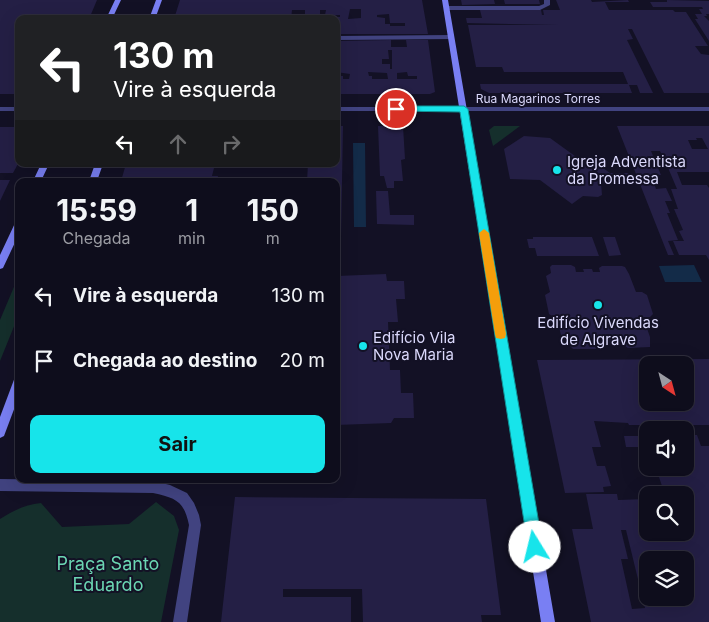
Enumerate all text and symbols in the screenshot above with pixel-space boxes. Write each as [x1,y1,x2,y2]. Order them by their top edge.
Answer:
text: 130 m [113,34,215,76]
icon: left [30,35,95,100]
text: Vire à esquerda [113,76,276,102]
pin [375,88,417,130]
street label: Rua Magarinos Torres [476,91,600,106]
icon: arrive [382,95,410,123]
icon: left [111,130,139,158]
icon: ahead [164,130,192,158]
icon: right [217,130,245,158]
place label: Igreja Adventista da Promessa [567,152,686,188]
marker: Igreja Adventista da Promessa [551,164,563,176]
text: 15:59 [56,192,137,228]
text: 1 [185,192,198,228]
text: 150 [247,192,299,228]
text: Chegada [62,228,131,248]
text: min [178,228,205,248]
text: m [266,228,280,248]
icon: left [30,282,58,310]
text: Vire à esquerda [73,284,218,307]
text: 130 m [272,284,325,307]
marker: Edifício Vivendas de Algrave [592,299,604,311]
place label: Edifício Vivendas de Algrave [537,313,659,349]
place label: Edifício Vila Nova Maria [373,328,455,364]
marker: Edifício Vila Nova Maria [357,340,369,352]
icon: arrive [30,347,58,375]
text: Chegada ao destino [73,349,257,372]
text: 20 m [279,349,325,372]
north arrow [639,356,694,411]
map controls [639,356,694,606]
button: Sair [30,415,325,473]
button: sound [639,421,694,476]
button: search [639,486,694,541]
position arrow [508,520,560,572]
button: layers [639,551,694,606]
park label: Praça Santo Eduardo [57,553,159,595]

